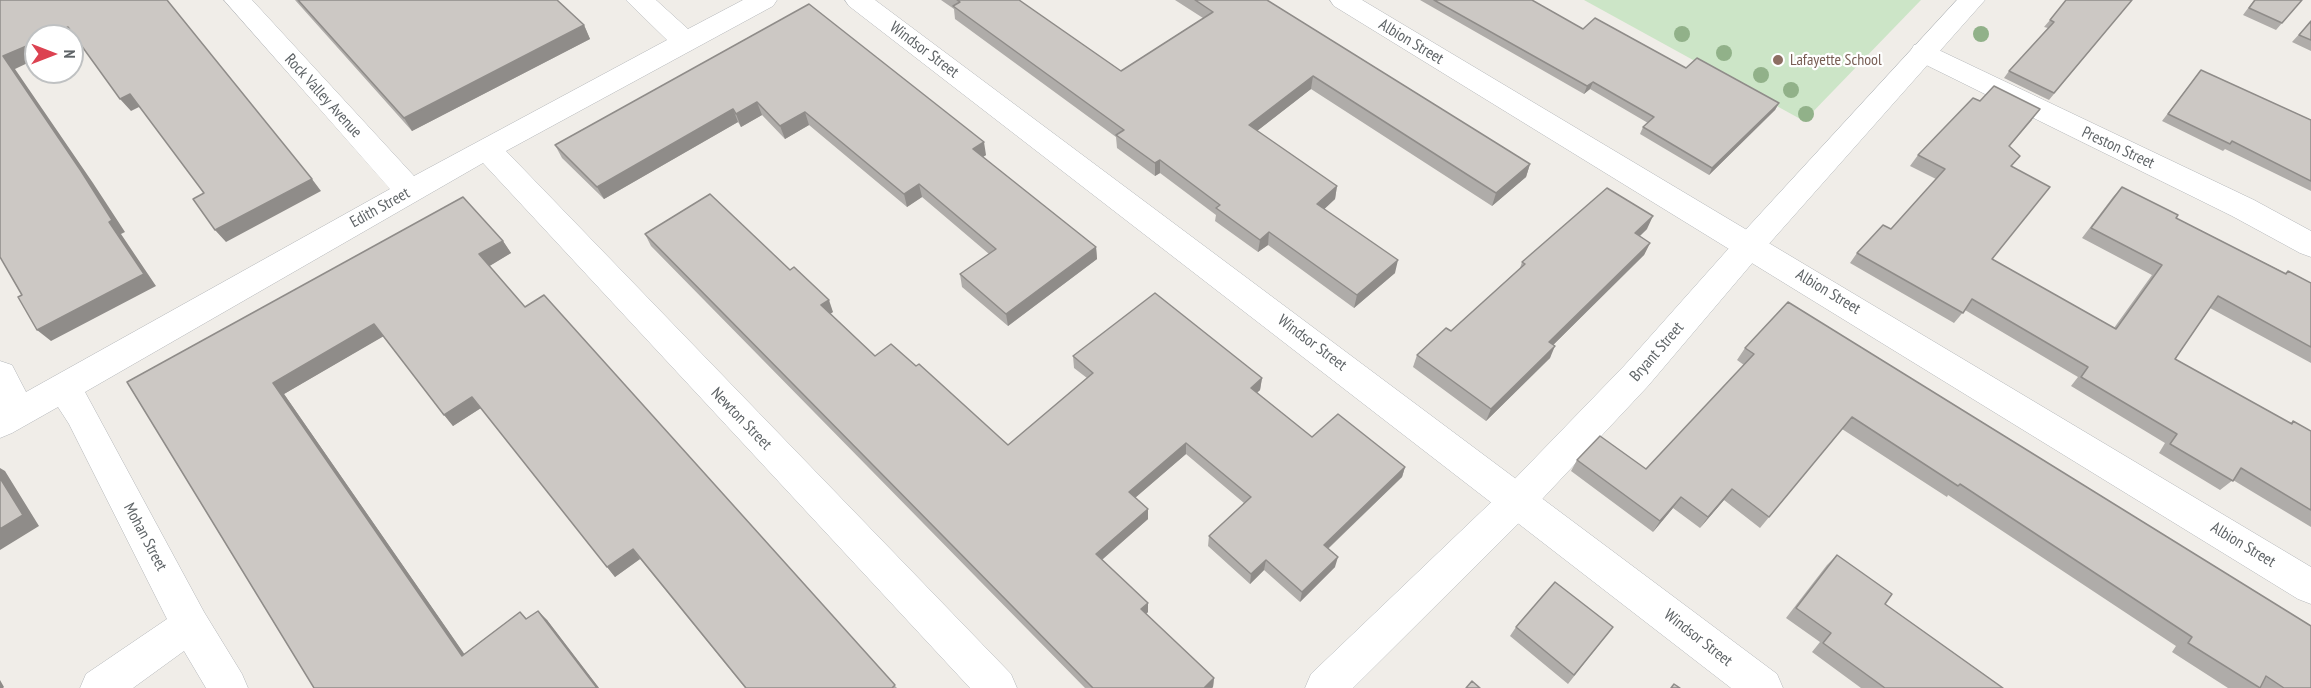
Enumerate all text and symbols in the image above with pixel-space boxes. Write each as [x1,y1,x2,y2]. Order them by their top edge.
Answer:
street label: Albion Street [1375,15,1447,69]
street label: Windsor Street [886,18,962,82]
north arrow [24,24,84,84]
text: N [60,50,80,58]
street label: Rock Valley Avenue [280,50,366,142]
place label: Lafayette School [1790,50,1882,70]
marker: Lafayette School [1771,53,1785,67]
street label: Preston Street [2079,123,2157,173]
street label: Edith Street [347,184,413,232]
street label: Albion Street [1792,265,1864,319]
street label: Windsor Street [1274,311,1350,375]
street label: Bryant Street [1626,318,1688,386]
street label: Newton Street [707,384,775,454]
street label: Mohan Street [119,500,171,574]
street label: Albion Street [2207,518,2279,572]
street label: Windsor Street [1660,605,1736,671]

